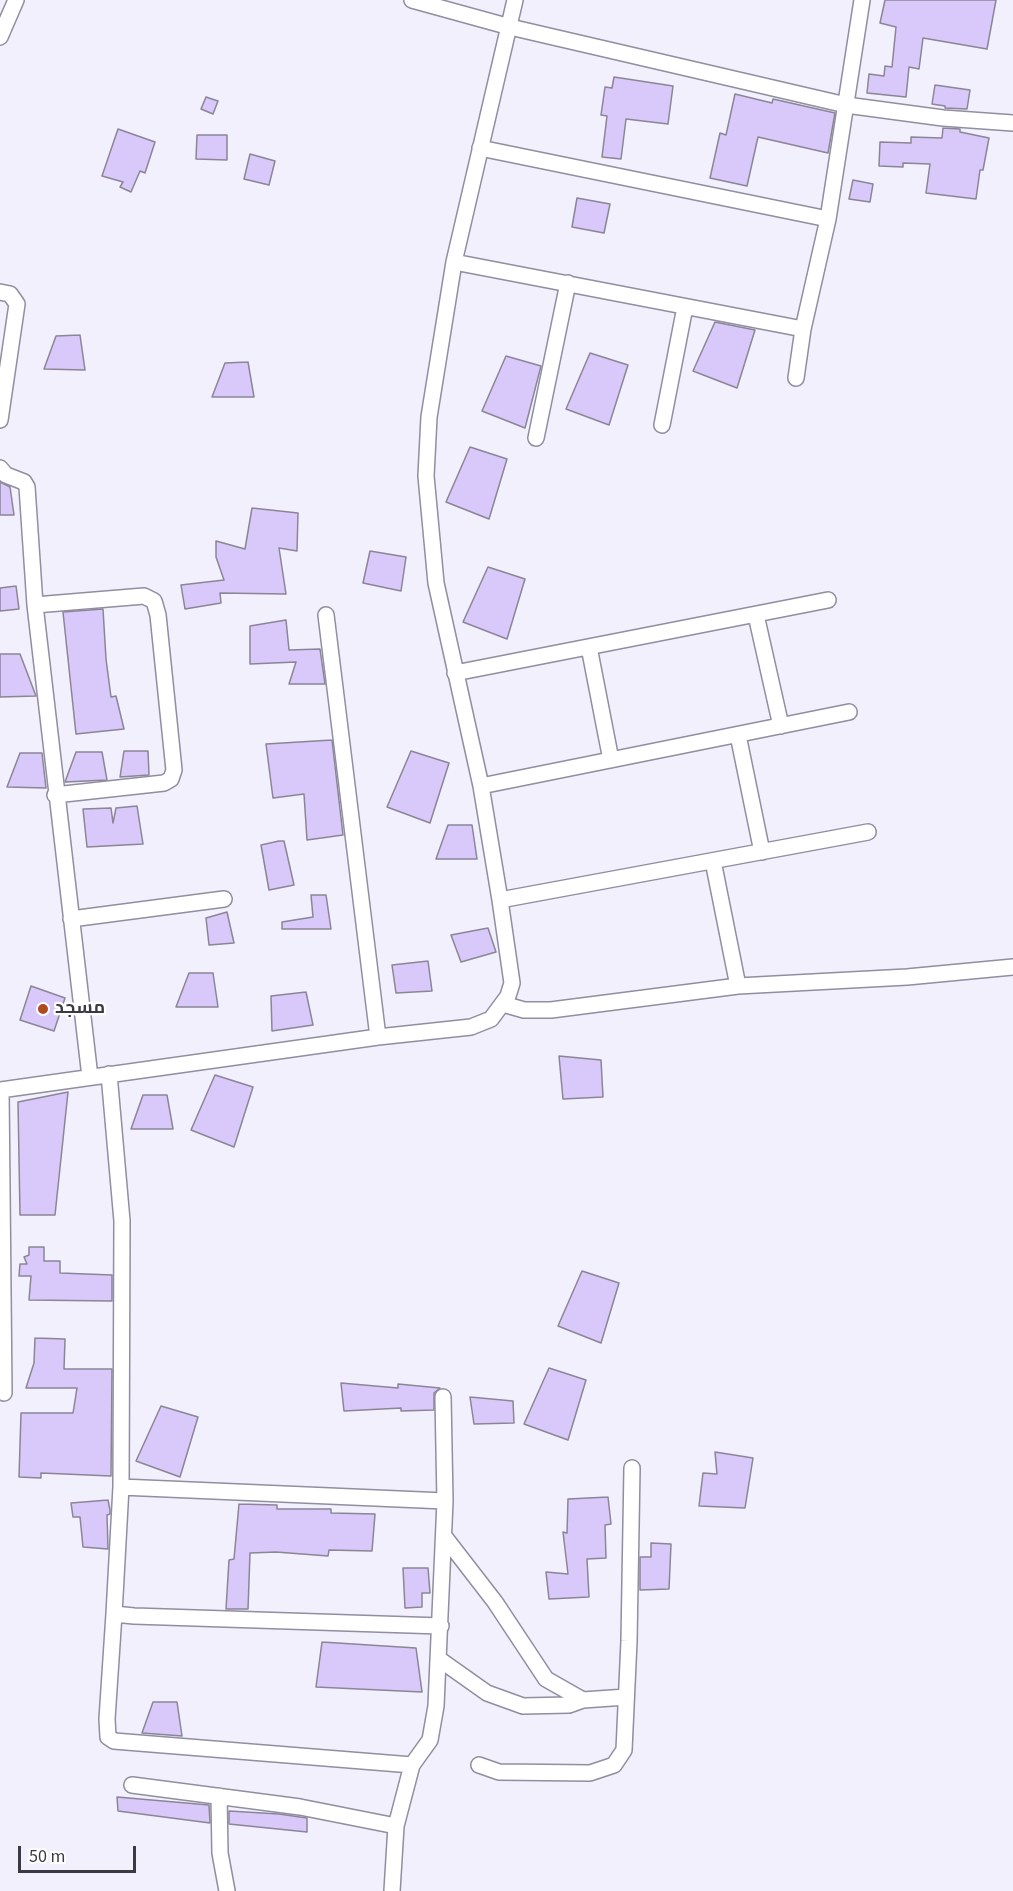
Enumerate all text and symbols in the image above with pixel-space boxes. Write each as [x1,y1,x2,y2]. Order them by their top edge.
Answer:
place label: مسجد [55,998,105,1020]
marker: مسجد [36,1002,50,1016]
scale bar [21,1834,140,1872]
text: 50 m [29,1844,65,1869]

